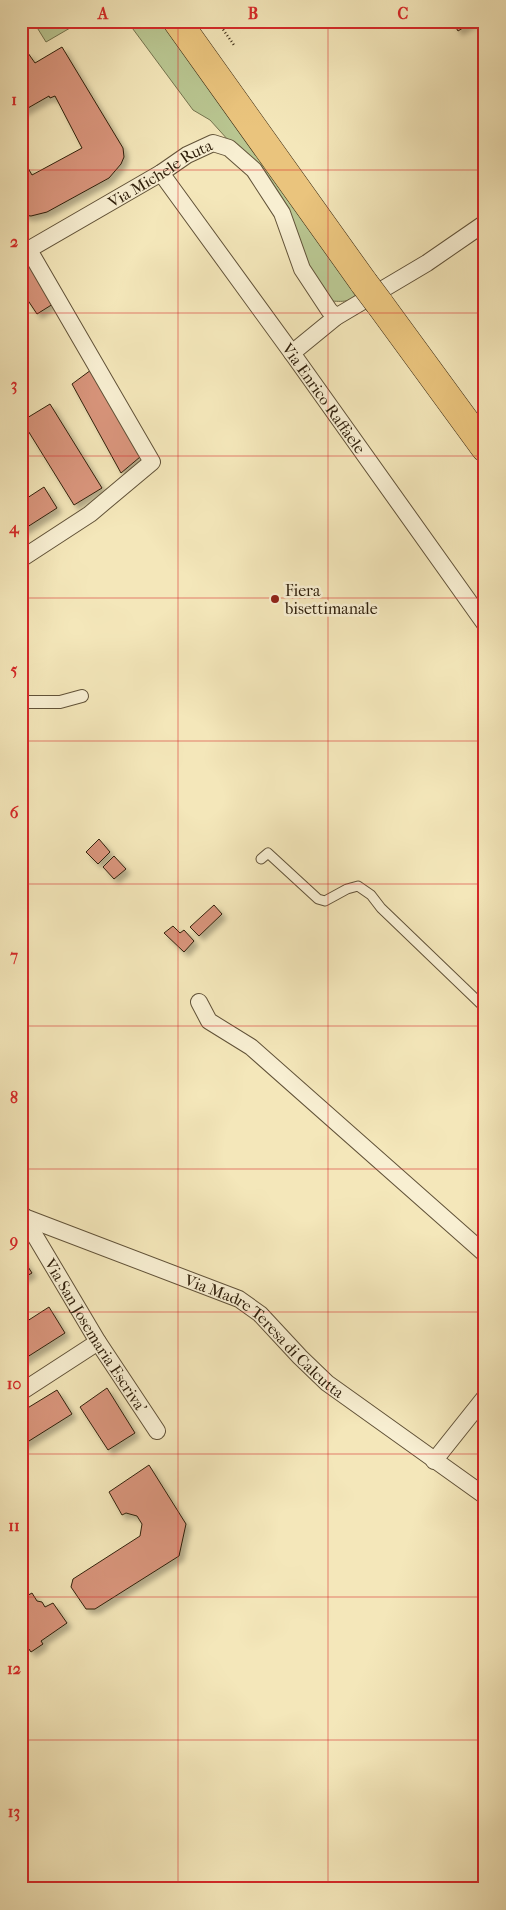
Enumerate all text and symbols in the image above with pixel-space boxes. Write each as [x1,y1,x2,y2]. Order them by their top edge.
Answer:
text: A [97,4,109,23]
text: B [248,4,258,23]
text: C [398,4,409,23]
text: 1 [11,90,17,109]
street label: Via Michele Ruta [104,135,216,212]
text: 2 [10,232,18,251]
street label: Via Enrico Raffaele [277,339,370,457]
text: 3 [11,375,17,395]
text: 4 [8,518,20,538]
place label: Fiera bisettimanale [284,581,378,618]
marker: Fiera bisettimanale [269,593,281,605]
text: 5 [11,660,18,679]
text: 6 [10,803,19,822]
text: 7 [9,946,18,965]
text: 8 [10,1088,18,1107]
text: 9 [9,1231,18,1251]
street label: Via San Josemaria Escriva' [40,1254,151,1416]
street label: Via Madre Teresa di Calcutta [181,1270,348,1402]
text: 10 [7,1374,21,1393]
text: 11 [8,1516,20,1535]
text: 12 [7,1659,21,1678]
text: 13 [8,1802,20,1822]

